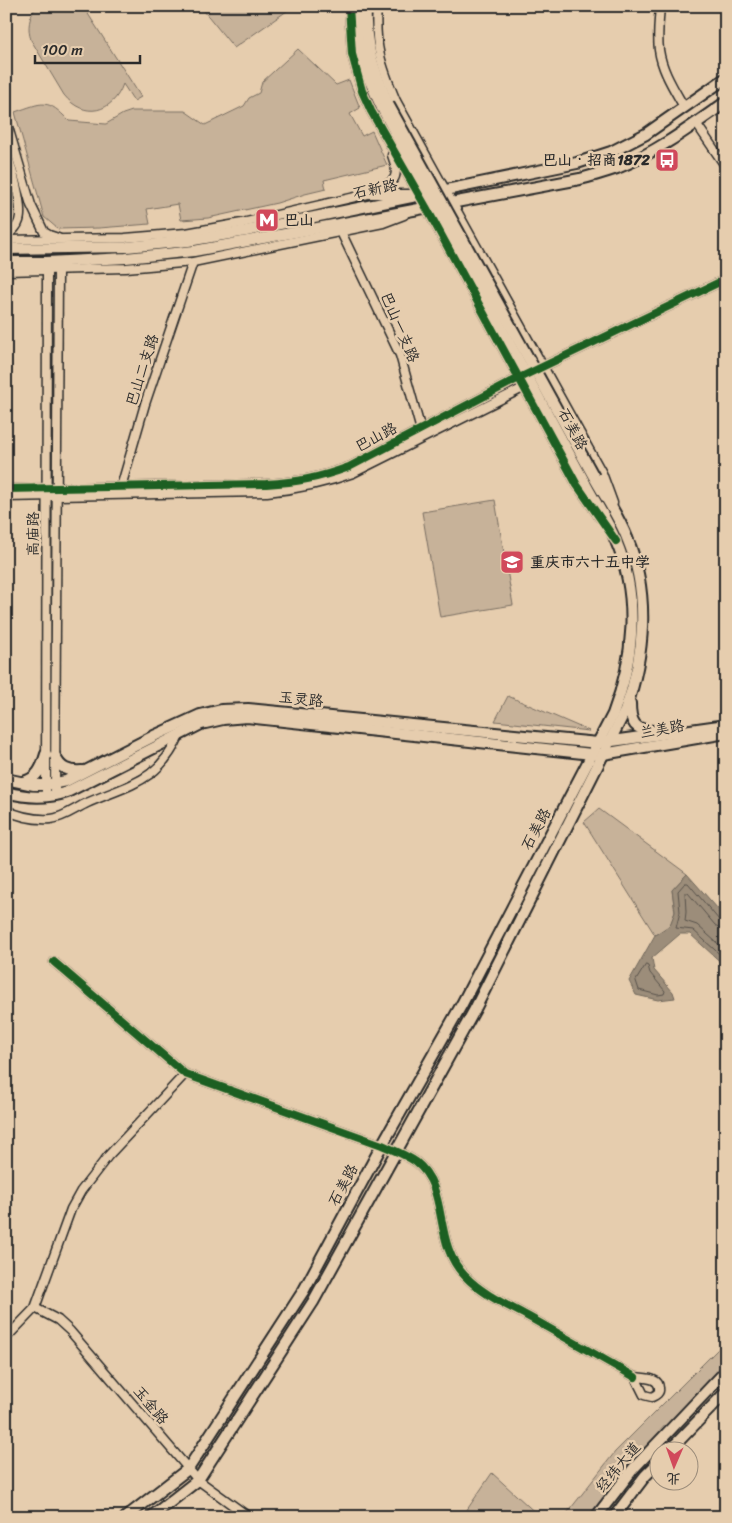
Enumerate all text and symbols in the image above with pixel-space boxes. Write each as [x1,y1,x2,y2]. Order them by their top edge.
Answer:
scale bar [35,32,140,64]
text: 100 m [42,37,83,63]
place label: 巴山‧招商1872 [542,147,650,173]
bus stop icon: 巴山‧招商1872 [654,147,680,173]
street label: 石新路 [350,172,400,206]
metro station icon: 巴山 [254,207,280,233]
place label: 巴山 [284,207,314,233]
street label: 巴山一支路 [373,287,427,367]
street label: 巴山二支路 [118,330,166,410]
street label: 石美路 [551,403,595,455]
street label: 巴山路 [350,415,402,459]
street label: 高庙路 [20,511,46,557]
school or university icon: 重庆市六十五中学 [499,549,525,575]
place label: 重庆市六十五中学 [530,549,650,575]
street label: 玉灵路 [277,684,325,714]
street label: 兰美路 [638,712,686,746]
street label: 石美路 [514,803,558,855]
street label: 石美路 [321,1159,365,1211]
street label: 玉金路 [127,1379,175,1431]
street label: 经纬大道 [589,1436,647,1498]
north arrow [650,1440,700,1490]
text: 北 [666,1466,681,1491]

